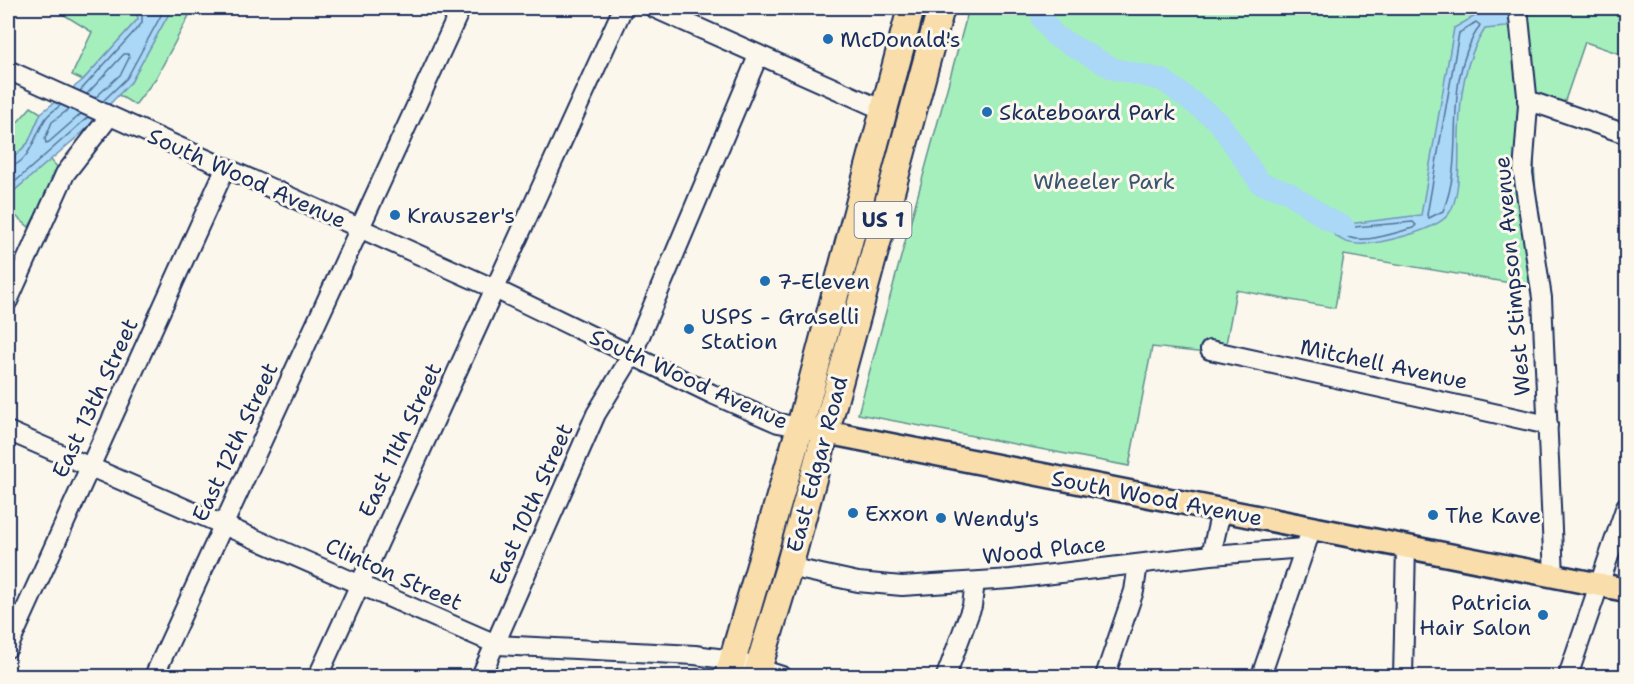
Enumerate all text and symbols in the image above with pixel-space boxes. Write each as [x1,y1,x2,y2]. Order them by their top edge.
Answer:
place label: McDonald's [840,25,961,54]
marker: McDonald's [821,32,835,46]
place label: Skateboard Park [999,98,1176,127]
marker: Skateboard Park [980,105,994,119]
street label: South Wood Avenue [143,121,351,235]
street label: West Stimpson Avenue [1487,155,1537,397]
park label: Wheeler Park [1033,167,1175,196]
place label: Krauszer's [407,201,515,230]
road number: US 1 [854,202,912,238]
marker: Krauszer's [388,208,402,222]
place label: 7-Eleven [777,267,870,296]
marker: 7-Eleven [758,274,772,288]
place label: USPS - Graselli Station [701,302,860,356]
street label: East 13th Street [45,313,145,483]
street label: South Wood Avenue [585,322,793,436]
marker: USPS - Graselli Station [682,322,696,336]
street label: Mitchell Avenue [1297,332,1471,396]
street label: East 12th Street [185,358,285,526]
street label: East 11th Street [352,358,448,522]
street label: East Edgar Road [780,373,854,555]
street label: East 10th Street [482,419,580,589]
street label: South Wood Avenue [1049,463,1265,533]
place label: Exxon [865,499,929,528]
place label: The Kave [1445,501,1542,530]
place label: Wendy's [953,504,1040,533]
marker: Exxon [846,506,860,520]
marker: The Kave [1426,508,1440,522]
marker: Wendy's [934,511,948,525]
street label: Wood Place [981,529,1107,571]
street label: Clinton Street [321,531,467,617]
place label: Patricia Hair Salon [1419,588,1531,642]
marker: Patricia Hair Salon [1536,608,1550,622]

